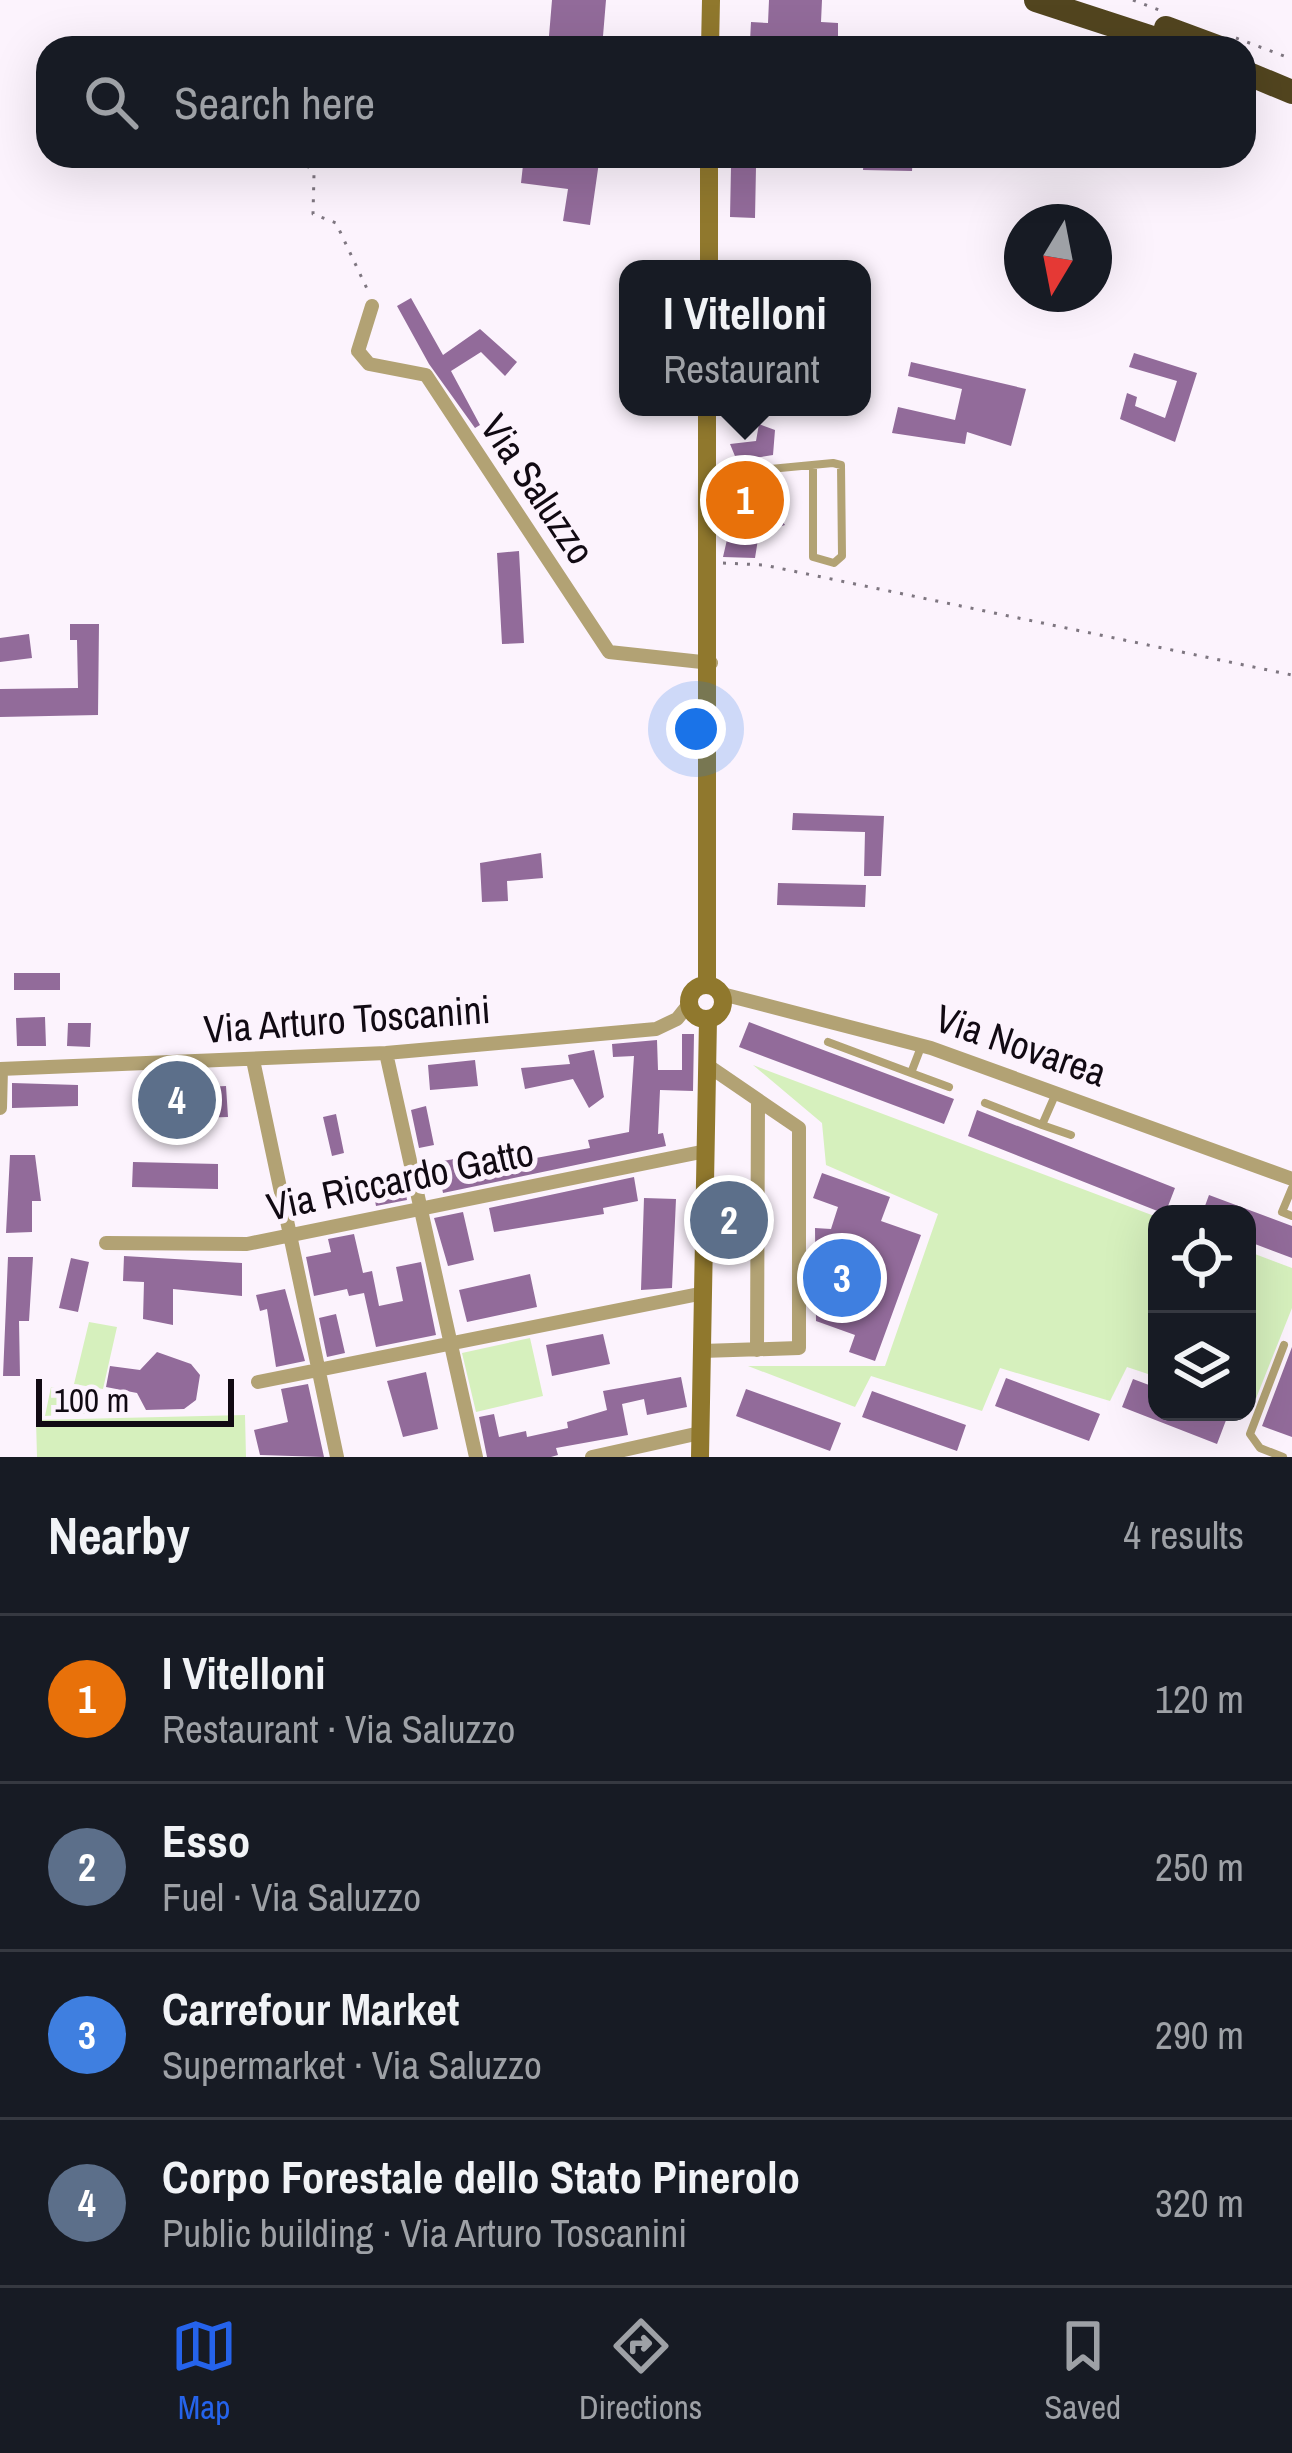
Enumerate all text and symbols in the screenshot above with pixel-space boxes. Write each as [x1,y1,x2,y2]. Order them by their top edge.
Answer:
search box [36,36,1256,168]
icon: search [78,69,144,135]
text: Search here [174,72,375,133]
north arrow [1004,204,1112,312]
popup [619,260,871,416]
text: I Vitelloni [663,282,827,343]
text: Restaurant [663,343,820,395]
street label: Via Saluzzo [469,404,607,574]
pin: 1 [706,455,784,545]
your location [666,699,726,759]
street label: Via Arturo Toscanini [202,983,492,1055]
street label: Via Novarea [929,992,1113,1099]
pin: 4 [138,1055,216,1145]
street label: Via Riccardo Gatto [262,1125,538,1233]
pin: 2 [690,1175,768,1265]
map controls [1148,1205,1256,1421]
button: locate [1148,1205,1256,1313]
pin: 3 [803,1233,881,1323]
button: layers [1148,1313,1256,1421]
scale bar [36,1373,234,1426]
text: 100 m [54,1378,129,1422]
text: Nearby [48,1501,190,1570]
text: 4 results [1123,1509,1244,1561]
text: I Vitelloni [162,1642,325,1703]
text: 1 [78,1673,96,1725]
text: 120 m [1155,1673,1244,1725]
text: Restaurant · Via Saluzzo [162,1703,515,1755]
text: Esso [162,1810,250,1871]
text: 2 [78,1841,96,1893]
text: 250 m [1155,1841,1244,1893]
text: Fuel · Via Saluzzo [162,1871,421,1923]
text: Carrefour Market [162,1978,459,2039]
text: 3 [78,2009,96,2061]
text: 290 m [1155,2009,1244,2061]
text: Supermarket · Via Saluzzo [162,2039,542,2091]
text: Corpo Forestale dello Stato Pinerolo [162,2146,800,2207]
text: 4 [78,2177,96,2229]
text: 320 m [1155,2177,1244,2229]
text: Public building · Via Arturo Toscanini [162,2207,687,2259]
tab: Map [171,2313,237,2429]
tab: Directions [579,2313,702,2429]
tab: Saved [1044,2313,1121,2429]

